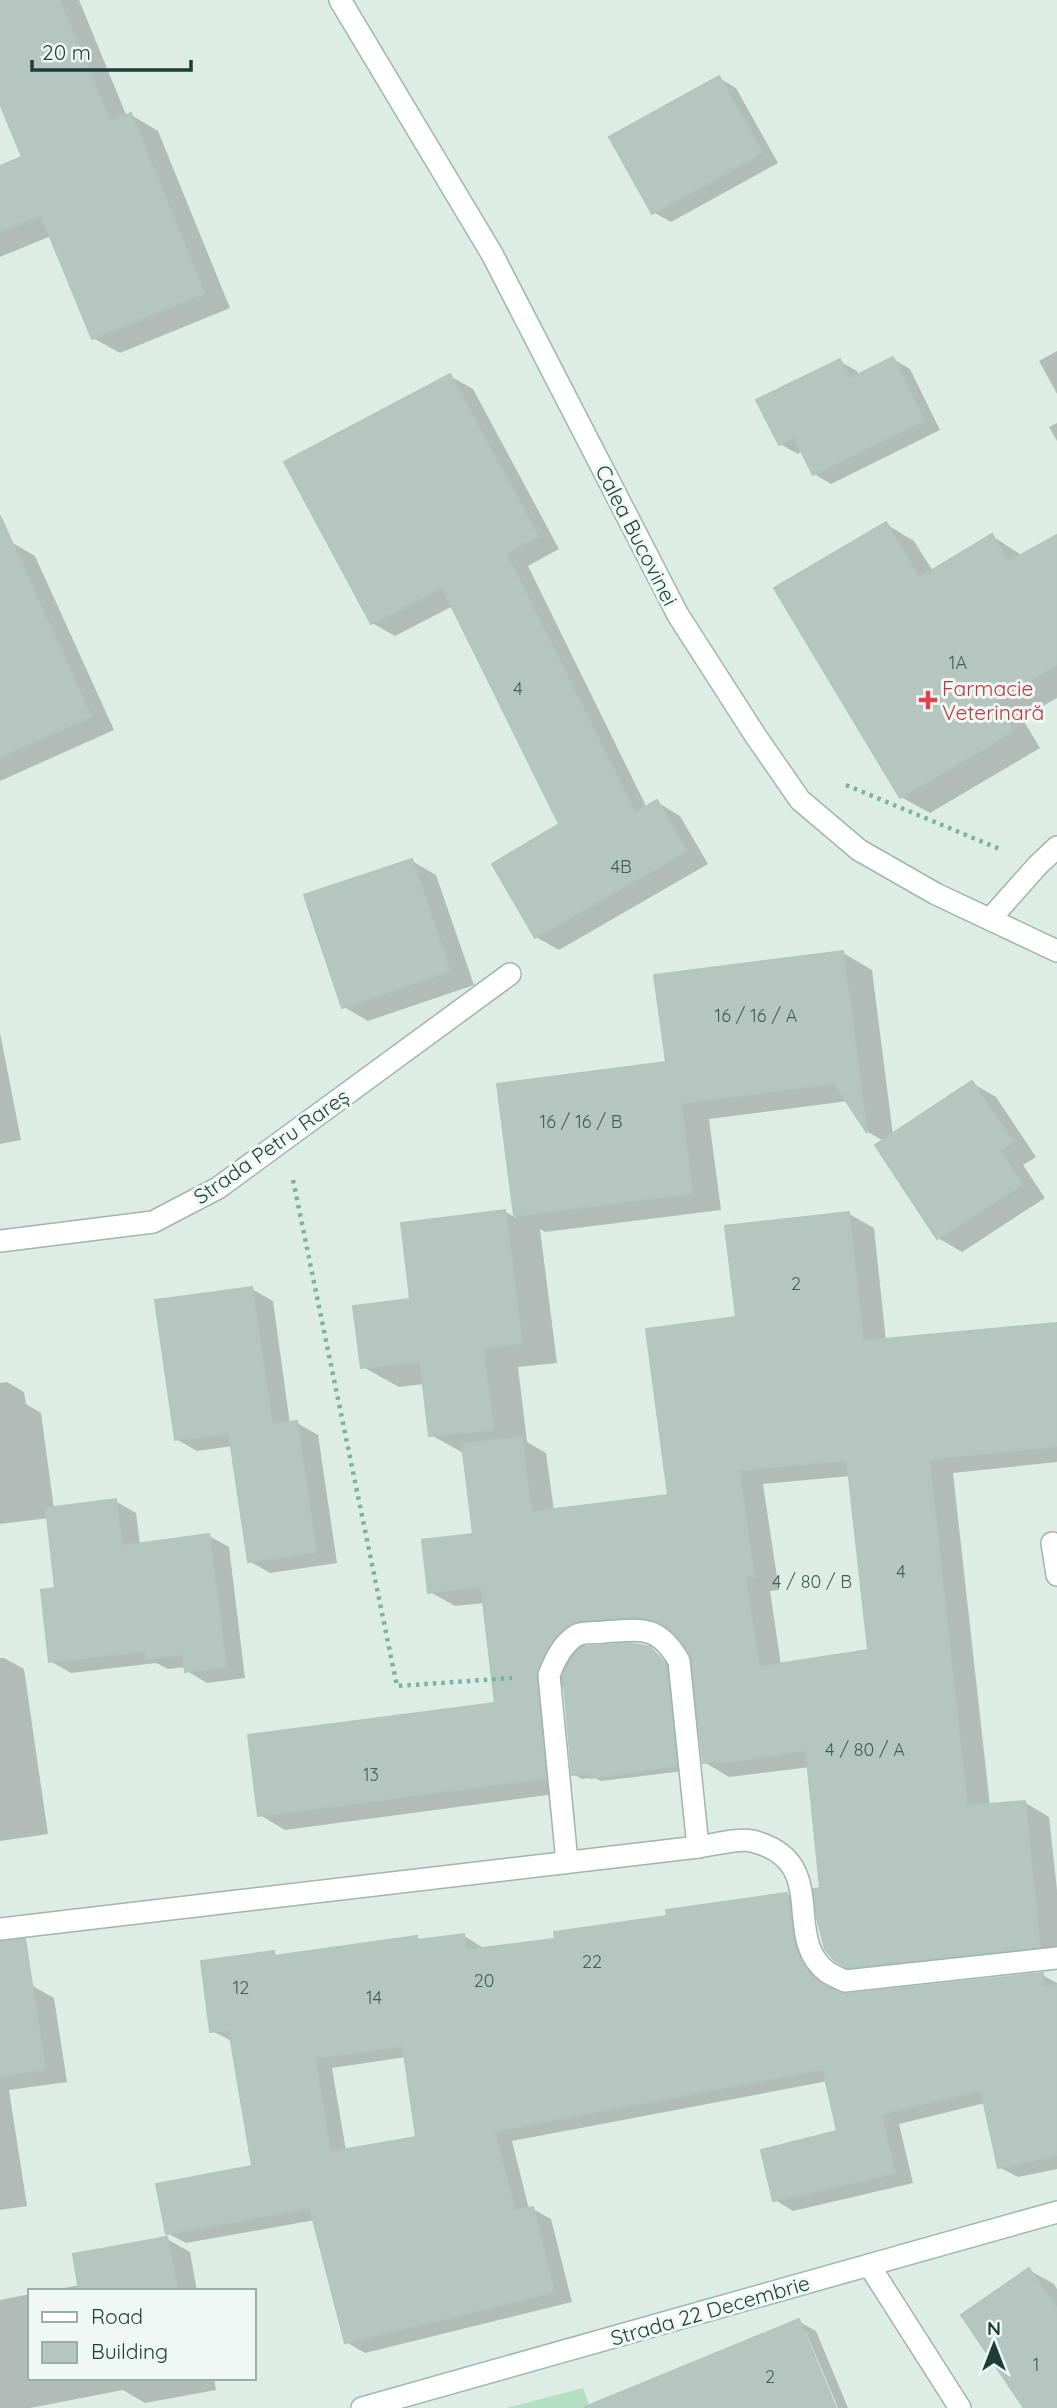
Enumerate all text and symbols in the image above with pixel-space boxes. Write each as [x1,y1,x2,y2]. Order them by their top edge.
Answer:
scale bar [32,28,191,72]
text: 20 m [42,39,91,65]
street label: Calea Bucovinei [590,460,684,610]
house number: 1A [949,651,968,674]
place label: Farmacie Veterinară [942,675,1044,725]
house number: 4 [513,677,523,700]
marker: Farmacie Veterinară [920,692,936,708]
house number: 4B [610,855,632,878]
house number: 16 / 16 / A [715,1004,798,1027]
street label: Strada Petru Rareș [188,1083,354,1209]
house number: 16 / 16 / B [540,1110,622,1133]
house number: 2 [791,1272,801,1295]
house number: 4 [896,1560,906,1583]
house number: 4 / 80 / B [772,1570,852,1593]
house number: 4 / 80 / A [825,1738,905,1761]
house number: 13 [363,1763,379,1786]
house number: 22 [582,1950,602,1973]
house number: 20 [474,1969,494,1992]
house number: 12 [233,1976,249,1999]
house number: 14 [366,1986,382,2009]
street label: Strada 22 Decembrie [607,2269,813,2351]
legend [28,2289,256,2380]
text: Road [91,2303,143,2329]
north arrow [959,2310,1029,2380]
text: N [987,2316,1001,2340]
text: Building [91,2338,168,2364]
house number: 1 [1033,2353,1039,2376]
house number: 2 [765,2365,775,2388]

